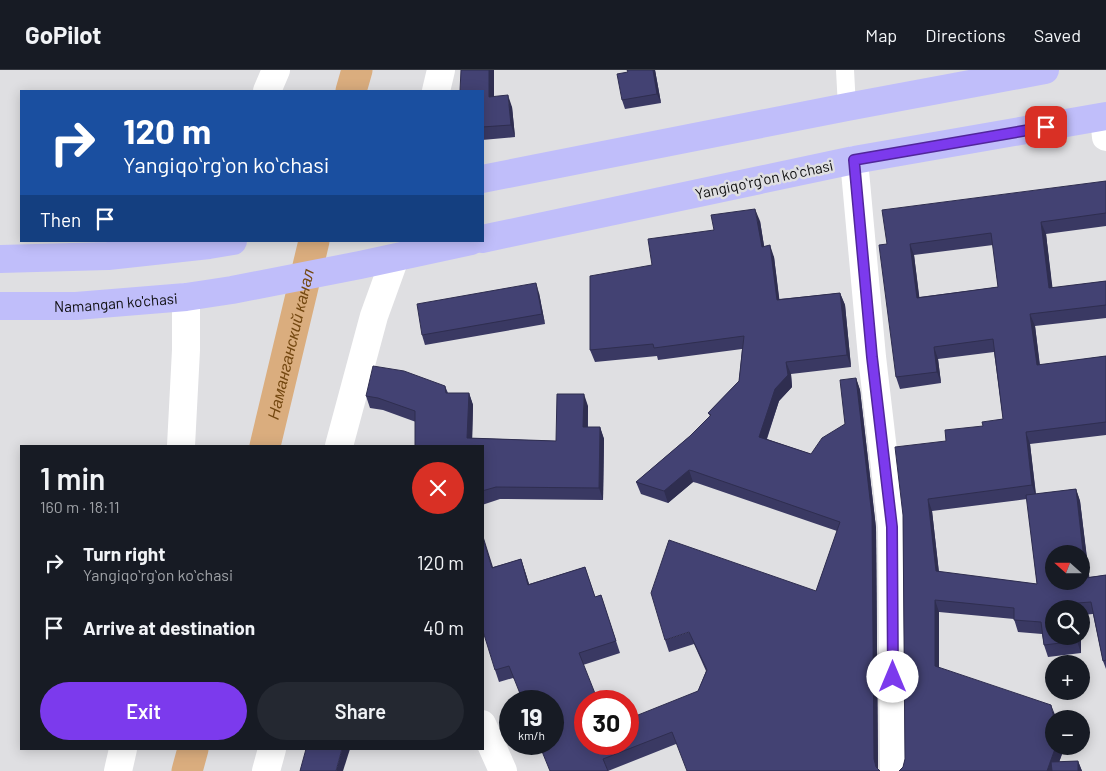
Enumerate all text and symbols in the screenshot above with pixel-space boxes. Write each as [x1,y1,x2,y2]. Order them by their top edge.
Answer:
text: GoPilot [25,20,102,49]
text: Map [865,24,897,46]
text: Directions [925,24,1006,46]
text: Saved [1034,24,1081,46]
pin [1025,106,1067,148]
text: 120 m [123,109,211,151]
icon: right [40,110,105,175]
icon: arrive [1032,113,1060,141]
text: Yangiqoʻrgʻon koʻchasi [123,151,329,177]
street label: Yangiqoʻrgʻon koʻchasi [693,156,835,202]
icon: arrive [91,205,119,233]
text: Then [40,208,81,231]
water label: Наманганский канал [262,267,317,421]
street label: Namangan ko'chasi [54,289,178,315]
text: 1 min [40,460,105,496]
button: close [412,462,464,514]
text: 160 m · 18:11 [40,497,120,516]
text: Turn right [83,542,165,565]
north arrow [1045,545,1090,590]
map controls [1045,545,1090,755]
icon: right [40,549,68,577]
text: 120 m [417,551,464,574]
text: Yangiqoʻrgʻon koʻchasi [83,565,233,584]
button: search [1045,600,1090,645]
icon: arrive [40,614,68,642]
text: Arrive at destination [83,616,255,639]
text: 40 m [423,616,464,639]
position arrow [866,650,918,702]
button: + [1045,655,1090,700]
button: Exit [40,682,247,740]
button: Share [257,682,464,740]
speed limit sign: 30 [574,690,639,755]
text: 19 [520,701,543,731]
button: − [1045,710,1090,755]
text: km/h [518,728,545,742]

